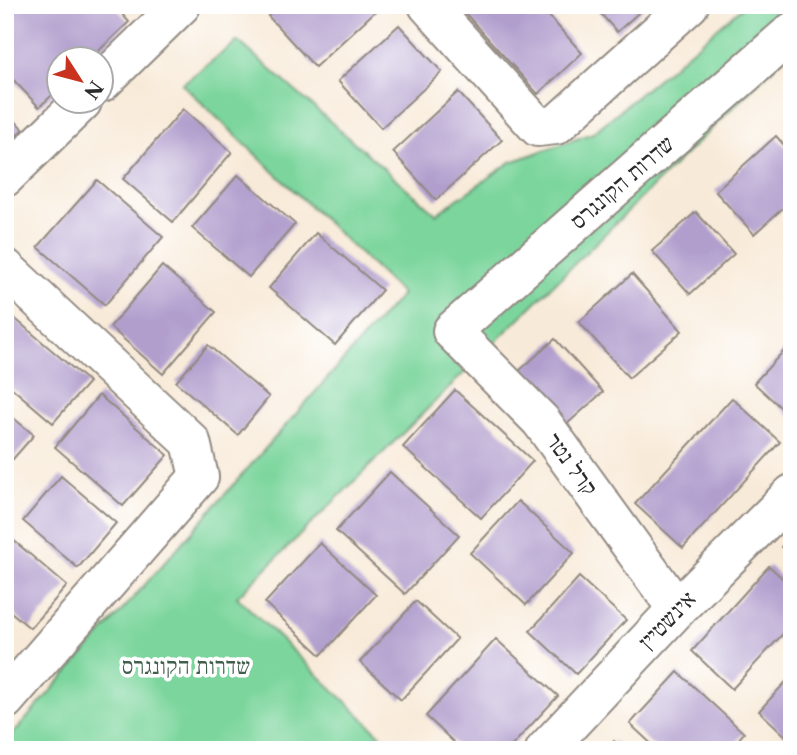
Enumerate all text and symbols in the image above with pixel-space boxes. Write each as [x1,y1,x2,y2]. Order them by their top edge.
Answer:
north arrow [46,46,116,116]
text: N [79,76,108,103]
street label: שדרות הקונגרס [564,129,680,235]
street label: קרל נטר [540,427,604,501]
street label: אינשטיין [633,585,701,655]
park label: שדרות הקונגרס [122,652,250,680]

